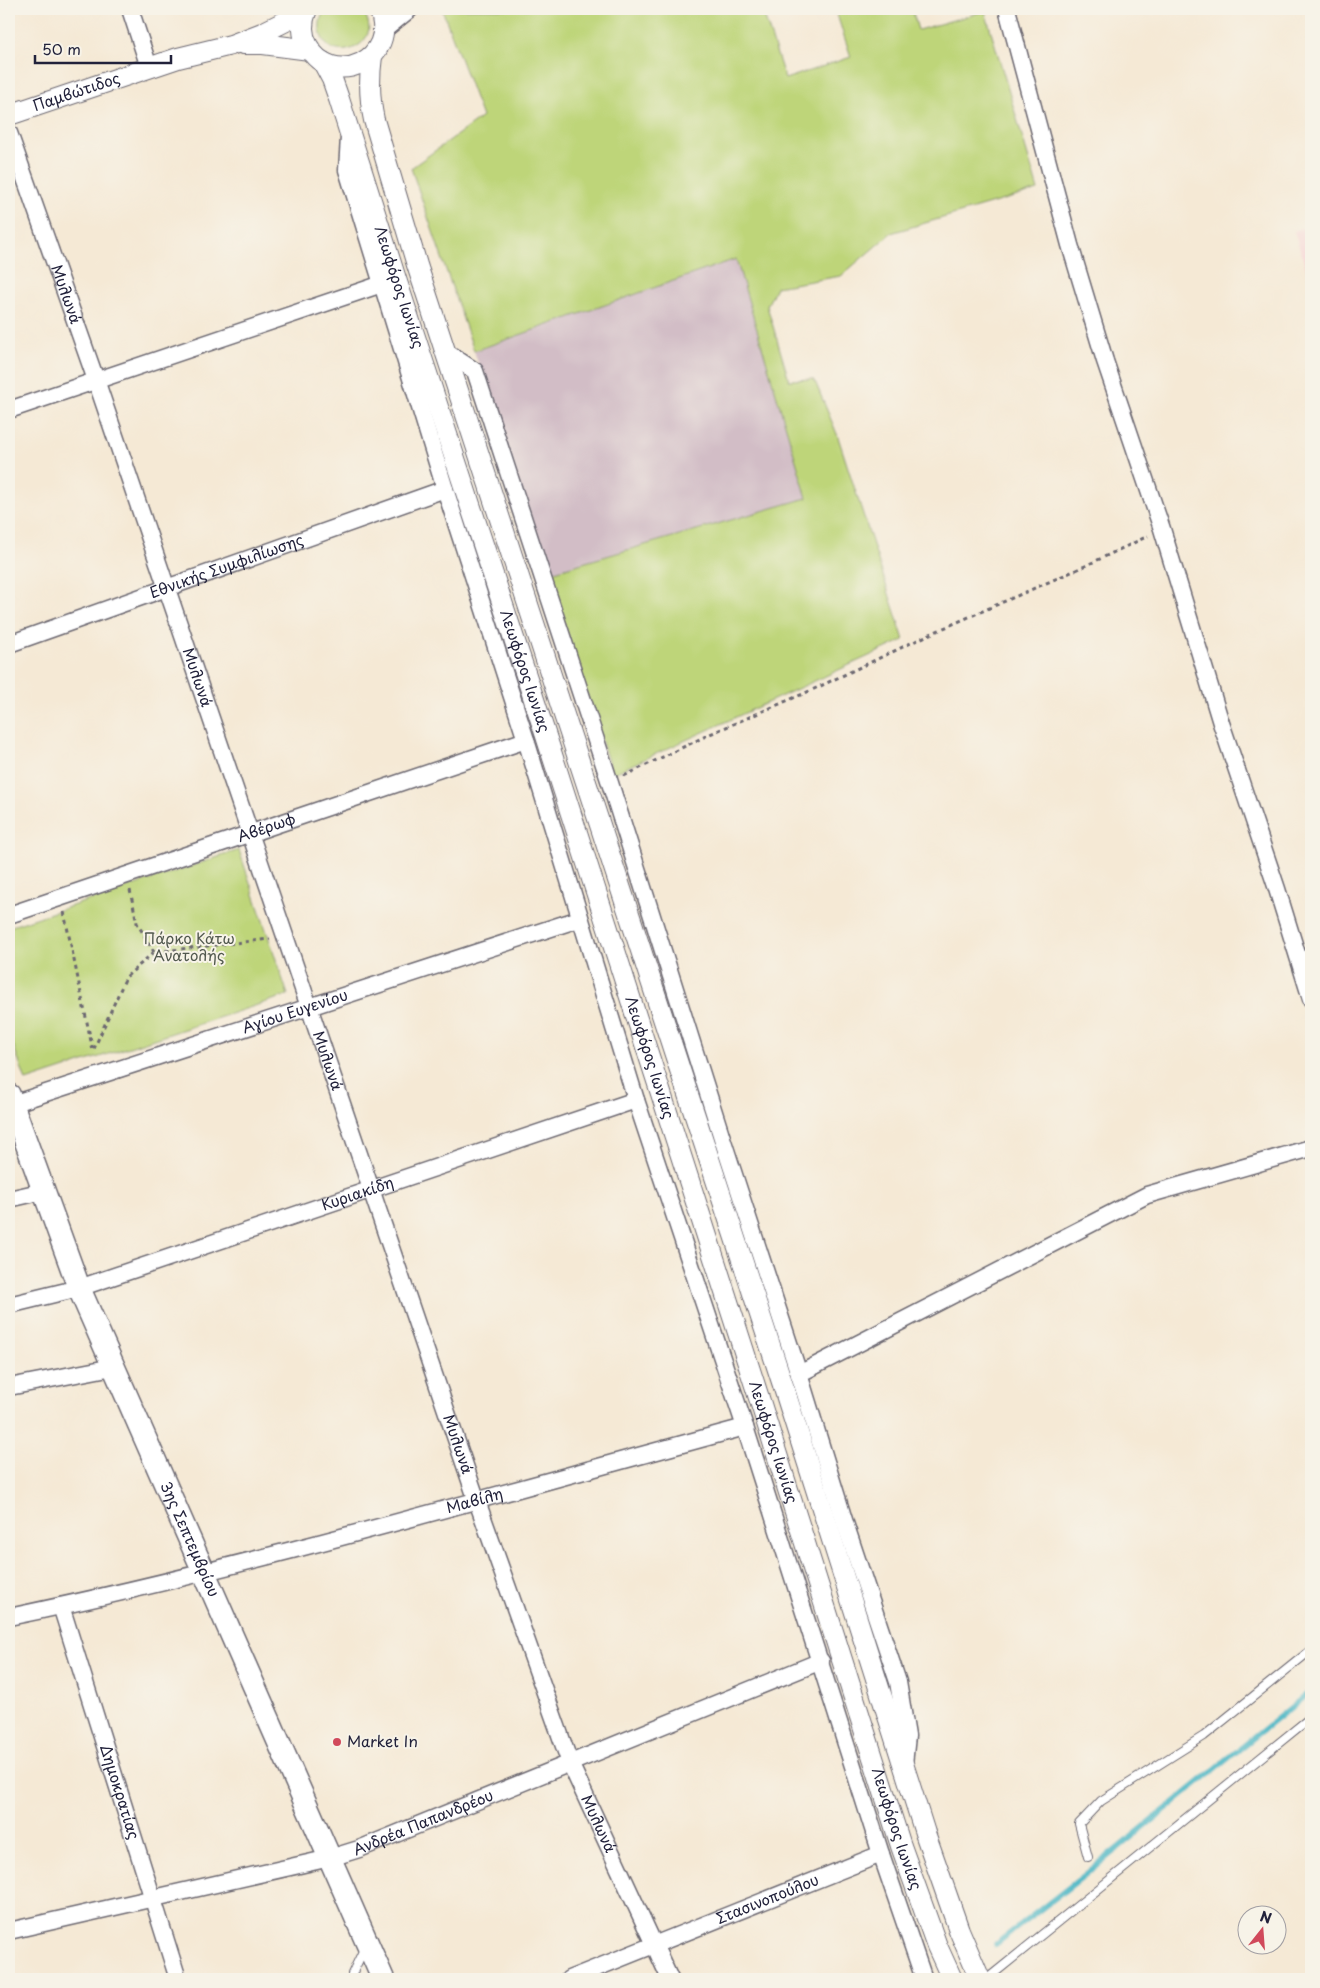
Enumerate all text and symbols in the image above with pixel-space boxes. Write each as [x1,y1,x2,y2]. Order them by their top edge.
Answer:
scale bar [35,32,171,64]
text: 50 m [42,37,81,60]
street label: Παμβώτιδος [29,65,123,116]
street label: Λεωφόρος Ιωνίας [370,223,431,351]
street label: Μυλωνά [46,261,88,327]
street label: Εθνικής Συμφιλίωσης [146,527,307,603]
street label: Λεωφόρος Ιωνίας [495,606,557,735]
street label: Μυλωνά [178,644,219,710]
street label: Αβέρωφ [234,806,298,847]
park label: Πάρκο Κάτω Ανατολής [143,926,235,966]
street label: Αγίου Ευγενίου [239,982,350,1038]
street label: Λεωφόρος Ιωνίας [620,993,681,1122]
street label: Μυλωνά [308,1028,350,1093]
street label: Κυριακίδη [318,1170,396,1215]
street label: Λεωφόρος Ιωνίας [744,1377,805,1506]
street label: Μυλωνά [438,1411,480,1477]
street label: 3ης Σεπτεμβρίου [155,1477,226,1600]
street label: Μαβίλη [443,1481,505,1518]
place label: Market In [347,1729,418,1752]
marker: Market In [331,1736,343,1748]
street label: Δημοκρατίας [95,1741,147,1842]
street label: Λεωφόρος Ιωνίας [867,1764,929,1893]
street label: Ανδρέα Παπανδρέου [349,1783,496,1860]
street label: Μυλωνά [576,1791,623,1856]
street label: Στασινοπούλου [712,1867,822,1929]
text: N [1258,1905,1274,1929]
north arrow [1238,1906,1288,1956]

